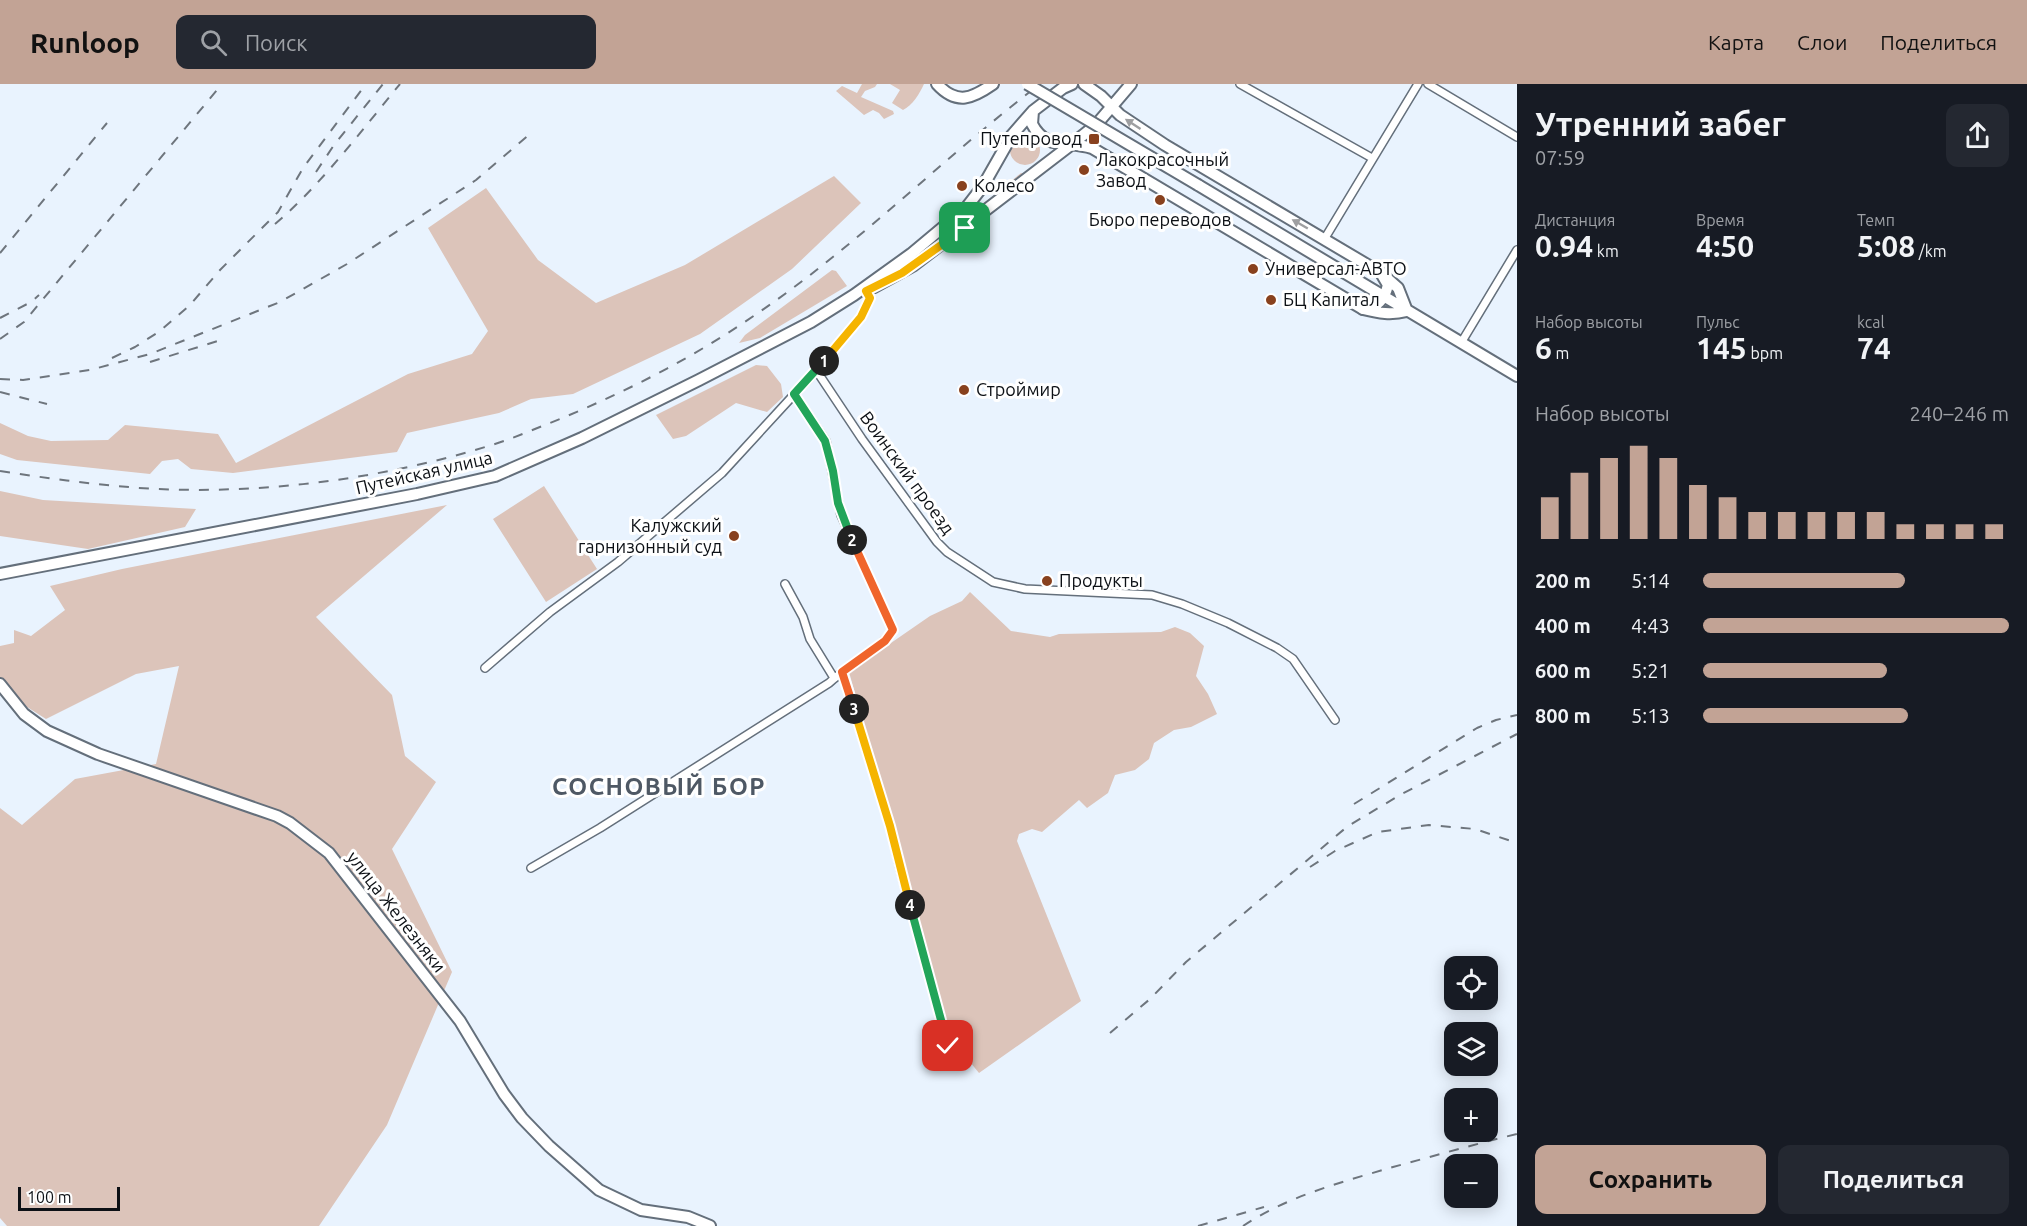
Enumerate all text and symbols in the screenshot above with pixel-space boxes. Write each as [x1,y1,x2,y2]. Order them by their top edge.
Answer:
search box [176,15,596,69]
icon: search [197,26,230,59]
text: Runloop [30,27,140,58]
text: Поиск [245,30,308,55]
text: Карта [1708,30,1764,54]
text: Слои [1797,30,1847,54]
text: Поделиться [1880,30,1997,54]
button: share [1946,104,2009,167]
text: Утренний забег [1535,105,1786,142]
one-way arrow [1125,119,1141,130]
place label: Путепровод [980,128,1082,148]
marker: Путепровод [1087,132,1101,146]
text: 07:59 [1535,146,1585,169]
place label: Лакокрасочный Завод [1096,149,1229,190]
marker: Лакокрасочный Завод [1077,163,1091,177]
place label: Колесо [974,175,1035,195]
marker: Колесо [955,179,969,193]
marker: Бюро переводов [1153,193,1167,207]
pin [939,202,990,253]
place label: Бюро переводов [1089,209,1231,229]
icon: arrive [948,211,981,244]
text: Дистанция [1535,211,1615,229]
text: Время [1696,211,1745,229]
text: Темп [1857,211,1895,229]
one-way arrow [1292,219,1309,229]
text: 0.94 [1535,229,1593,263]
text: 4:50 [1696,229,1754,263]
text: 5:08 [1857,229,1915,263]
text: km [1593,242,1619,260]
text: /km [1915,242,1947,260]
place label: Универсал-АВТО [1265,258,1407,278]
marker: Универсал-АВТО [1246,262,1260,276]
place label: БЦ Капитал [1283,289,1380,309]
marker: БЦ Капитал [1264,293,1278,307]
text: Набор высоты [1535,313,1643,331]
text: Пульс [1696,313,1740,331]
text: kcal [1857,313,1885,331]
text: 6 [1535,331,1552,365]
text: 145 [1696,331,1747,365]
text: 74 [1857,331,1891,365]
text: m [1552,344,1569,362]
text: bpm [1747,344,1783,362]
pin: 1 [809,346,839,376]
text: 1 [819,352,829,370]
place label: Строймир [976,379,1061,399]
marker: Строймир [957,383,971,397]
text: Набор высоты [1535,402,1670,425]
text: 240–246 m [1910,402,2009,425]
street label: Воинский проезд [857,407,959,538]
street label: Путейская улица [353,447,494,498]
place label: Калужский гарнизонный суд [578,515,722,556]
pin: 2 [837,525,867,555]
marker: Калужский гарнизонный суд [727,529,741,543]
text: 2 [847,531,857,549]
text: 200 m [1535,569,1591,592]
text: 5:14 [1631,569,1670,592]
place label: Продукты [1059,570,1143,590]
marker: Продукты [1040,574,1054,588]
text: 400 m [1535,614,1591,637]
text: 4:43 [1631,614,1670,637]
text: 600 m [1535,659,1591,682]
text: 5:21 [1631,659,1670,682]
pin: 3 [839,694,869,724]
text: 3 [849,700,859,718]
text: 800 m [1535,704,1591,727]
text: 5:13 [1631,704,1670,727]
district label: СОСНОВЫЙ БОР [552,773,766,800]
street label: улица Железняки [343,847,450,976]
pin: 4 [895,890,925,920]
text: 4 [905,896,915,914]
map controls [1444,956,1498,1208]
button: locate [1444,956,1498,1010]
pin [922,1020,973,1071]
button: layers [1444,1022,1498,1076]
icon: check [931,1029,964,1062]
button: + [1444,1088,1498,1142]
button: Сохранить [1535,1145,1766,1214]
button: Поделиться [1778,1145,2009,1214]
button: − [1444,1154,1498,1208]
scale bar [18,1184,120,1212]
text: 100 m [27,1188,72,1206]

